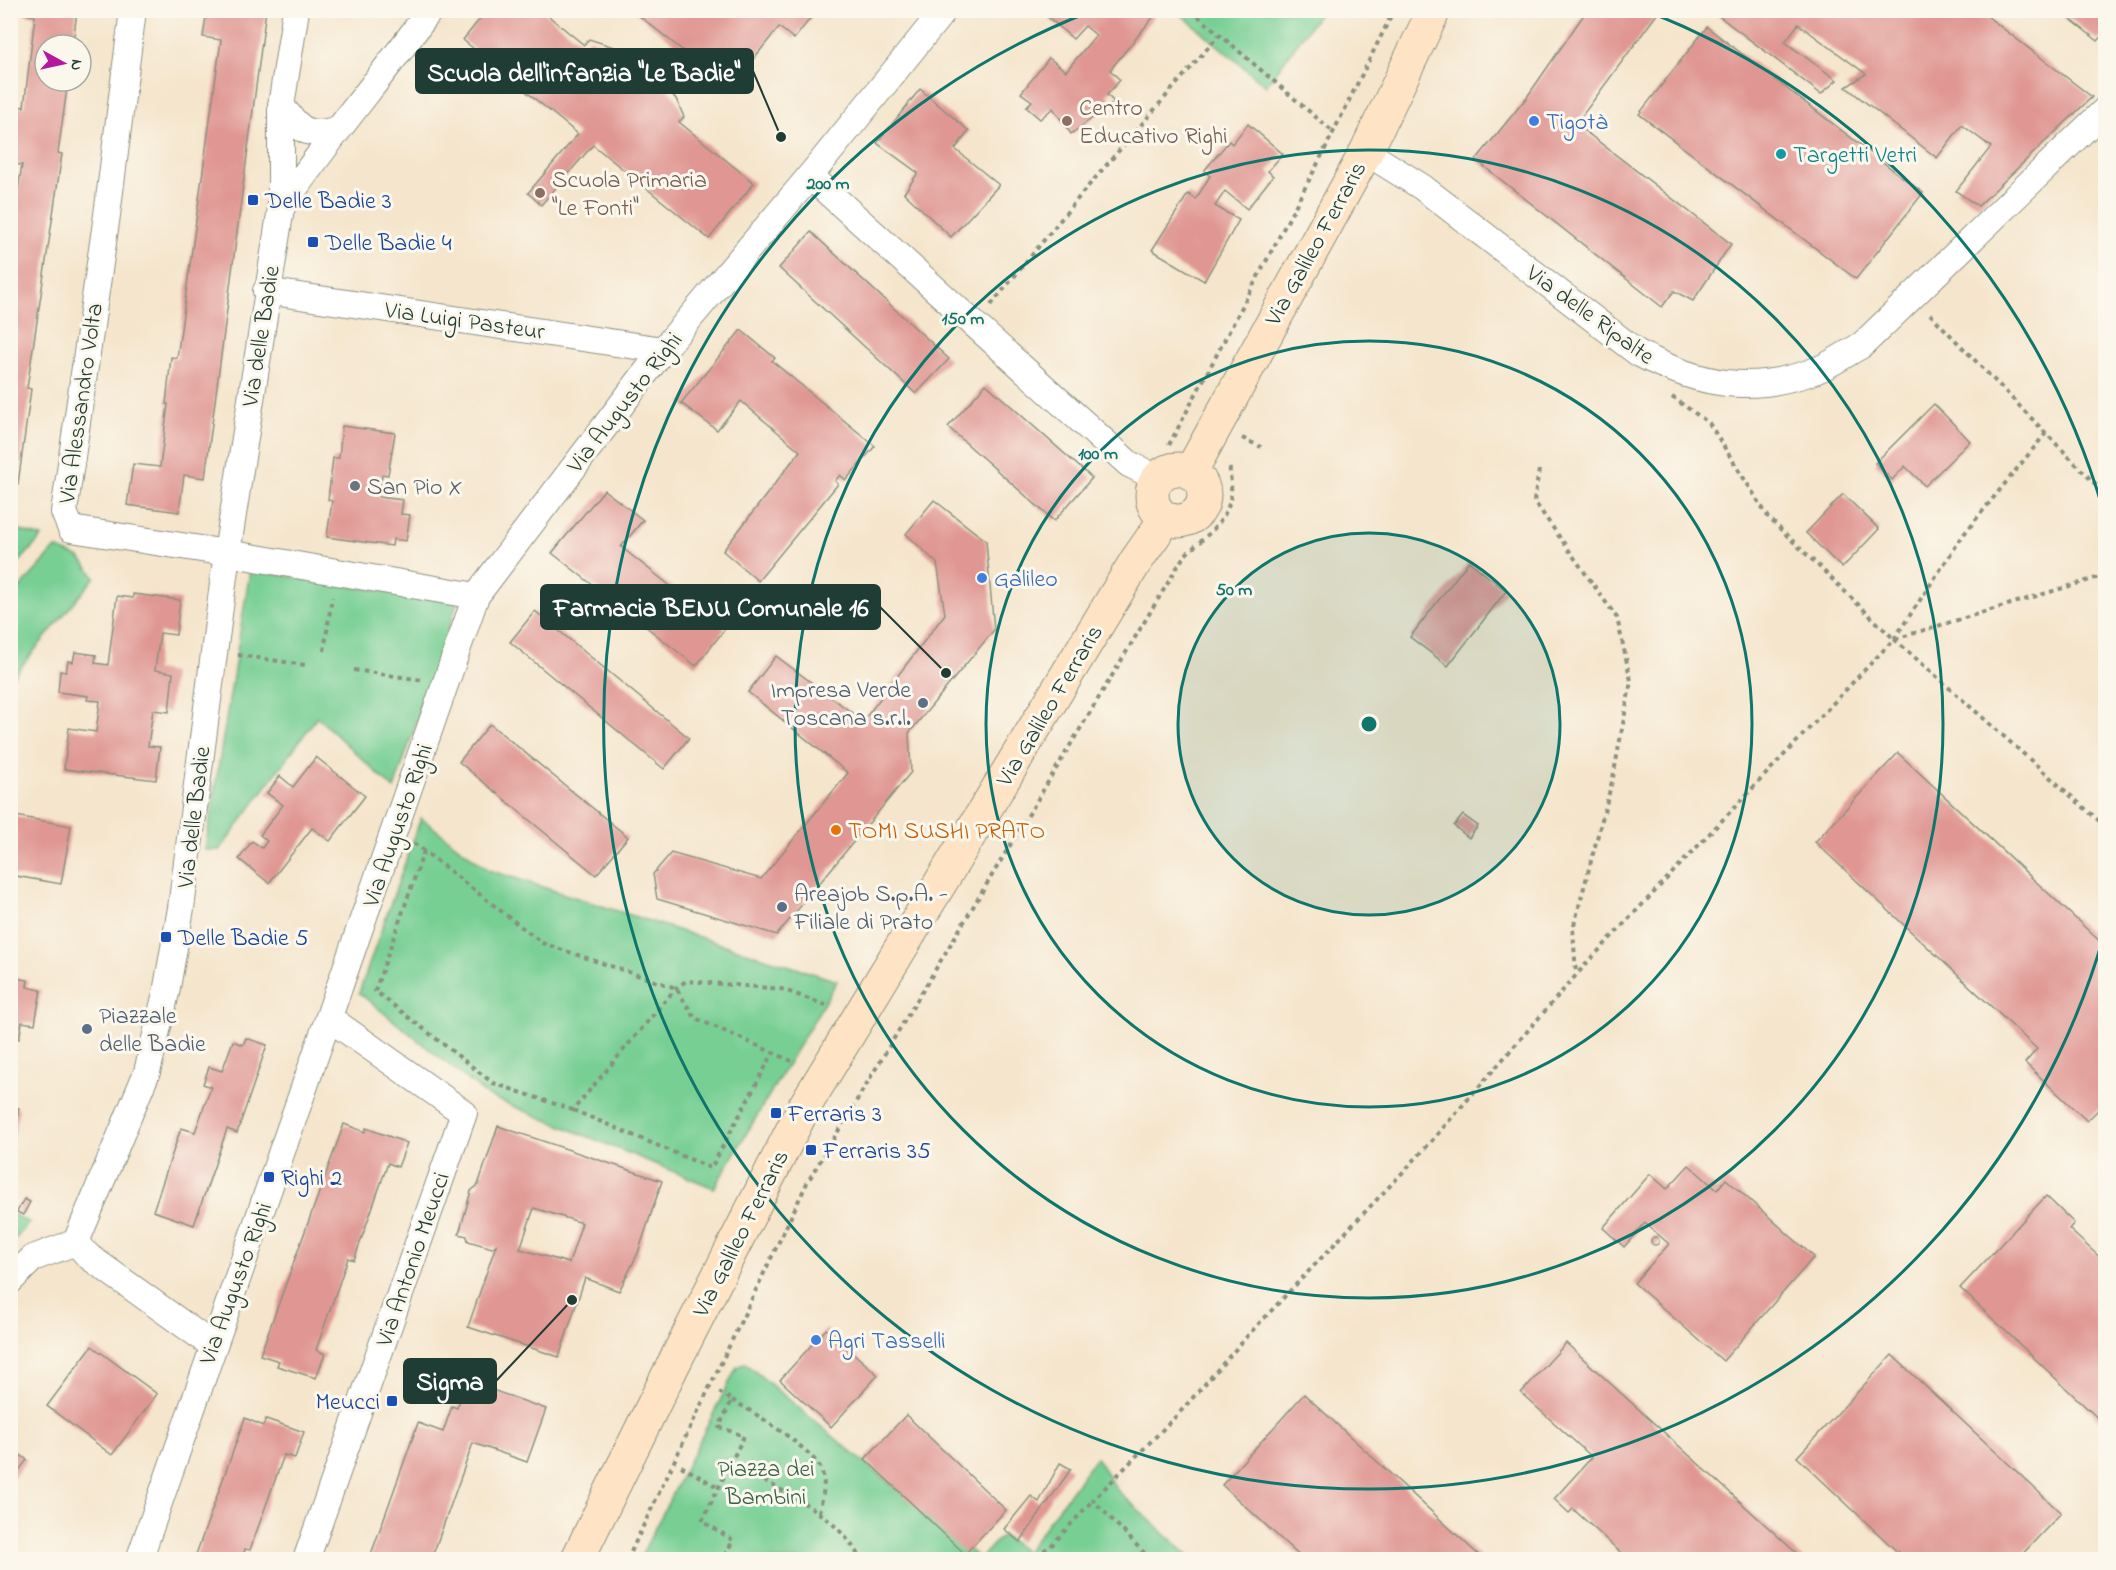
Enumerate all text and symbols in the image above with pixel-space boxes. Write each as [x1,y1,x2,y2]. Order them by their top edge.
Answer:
north arrow [33,33,93,93]
callout: Scuola dell'infanzia "Le Badie" [416,49,753,93]
text: Scuola dell'infanzia "Le Badie" [427,56,741,94]
text: N [63,58,89,72]
place label: Centro Educativo Righi [1079,92,1228,155]
place label: Tigotà [1546,106,1608,141]
marker: Centro Educativo Righi [1060,114,1074,128]
marker: Tigotà [1527,114,1541,128]
place label: Targetti Vetri [1793,139,1917,174]
marker: Targetti Vetri [1774,147,1788,161]
street label: Via Galileo Ferraris [1257,155,1377,334]
place label: Scuola Primaria "Le Fonti" [552,164,707,227]
text: 200 m [806,172,850,198]
place label: Delle Badie 3 [264,185,392,220]
marker: Scuola Primaria "Le Fonti" [533,186,547,200]
marker: Delle Badie 3 [246,193,260,207]
place label: Delle Badie 4 [324,227,452,262]
marker: Delle Badie 4 [306,235,320,249]
street label: Via delle Ripalte [1517,257,1661,375]
street label: Via delle Badie [234,263,291,410]
street label: Via Luigi Pasteur [381,294,547,351]
street label: Via Alessandro Volta [51,301,114,507]
text: 150 m [942,307,984,333]
street label: Via Augusto Righi [559,326,692,482]
text: 100 m [1078,442,1118,468]
place label: San Pio X [367,471,462,506]
marker: San Pio X [348,479,362,493]
place label: Galileo [994,563,1058,598]
marker: Galileo [975,571,989,585]
text: 50 m [1216,578,1252,604]
callout: Farmacia BENU Comunale 16 [541,585,880,629]
text: Farmacia BENU Comunale 16 [551,591,869,629]
street label: Via Galileo Ferraris [988,619,1113,795]
place label: Impresa Verde Toscana s.r.l. [771,674,911,737]
marker: Impresa Verde Toscana s.r.l. [916,696,930,710]
centre of rings [1359,714,1379,734]
street label: Via Augusto Righi [355,739,444,913]
street label: Via delle Badie [169,744,222,891]
place label: TOMI SUSHI PRATO [848,815,1045,850]
marker: TOMI SUSHI PRATO [829,823,843,837]
place label: Areajob S.p.A. - Filiale di Prato [793,878,948,941]
marker: Areajob S.p.A. - Filiale di Prato [775,900,789,914]
place label: Delle Badie 5 [177,922,309,957]
marker: Delle Badie 5 [159,930,173,944]
place label: Piazzale delle Badie [99,1000,206,1063]
marker: Piazzale delle Badie [80,1022,94,1036]
place label: Ferraris 3 [787,1098,882,1133]
marker: Ferraris 3 [769,1106,783,1120]
place label: Ferraris 35 [822,1135,931,1170]
marker: Ferraris 35 [804,1143,818,1157]
street label: Via Galileo Ferraris [685,1144,799,1325]
place label: Righi 2 [281,1162,342,1197]
street label: Via Antonio Meucci [368,1168,461,1353]
marker: Righi 2 [262,1170,276,1184]
street label: Via Augusto Righi [191,1198,283,1371]
place label: Agri Tasselli [828,1325,946,1360]
marker: Agri Tasselli [809,1333,823,1347]
callout: Sigma [404,1359,496,1403]
text: Sigma [416,1365,484,1404]
place label: Meucci [315,1386,380,1421]
marker: Meucci [385,1394,399,1408]
park label: Piazza dei Bambini [717,1453,815,1516]

